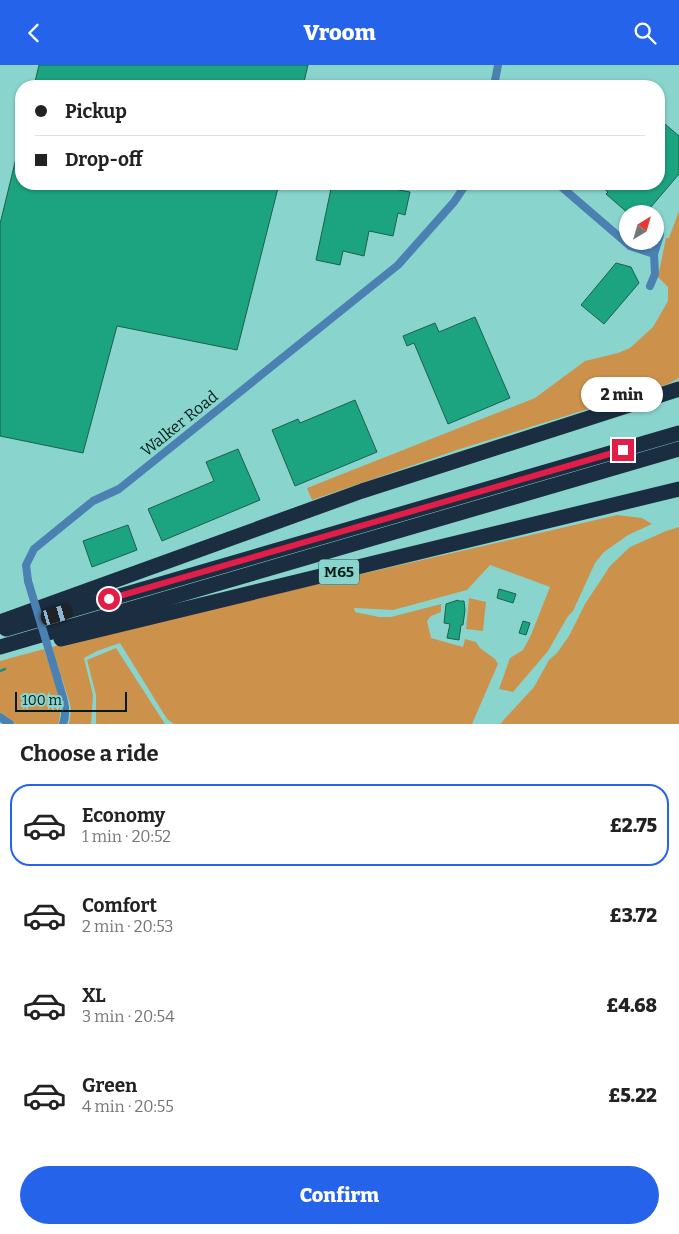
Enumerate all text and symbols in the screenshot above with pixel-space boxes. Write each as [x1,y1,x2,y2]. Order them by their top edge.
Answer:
icon: back [20,19,48,47]
text: Vroom [304,19,375,46]
icon: search [631,19,659,47]
text: Pickup [65,100,127,123]
text: Drop-off [65,148,143,171]
north arrow [619,205,664,250]
map controls [619,205,664,250]
callout: 2 min [582,377,664,413]
text: 2 min [601,385,643,404]
street label: Walker Road [137,386,222,460]
route end [612,439,634,461]
road number: M65 [319,559,359,585]
route start [98,588,120,610]
car [39,604,72,626]
scale bar [15,689,128,712]
text: 100 m [22,692,62,709]
text: Choose a ride [20,740,159,767]
icon: car [22,803,67,848]
text: Economy [82,804,165,827]
text: £2.75 [610,814,657,837]
text: 1 min · 20:52 [82,827,171,846]
icon: car [22,893,67,938]
text: Comfort [82,894,157,917]
text: £3.72 [610,904,657,927]
text: 2 min · 20:53 [82,917,173,936]
icon: car [22,983,67,1028]
text: XL [82,984,106,1007]
text: £4.68 [606,994,657,1017]
text: 3 min · 20:54 [82,1007,174,1026]
icon: car [22,1073,67,1118]
text: Green [82,1074,137,1097]
text: £5.22 [608,1084,657,1107]
text: 4 min · 20:55 [82,1097,174,1116]
button: Confirm [20,1166,659,1224]

